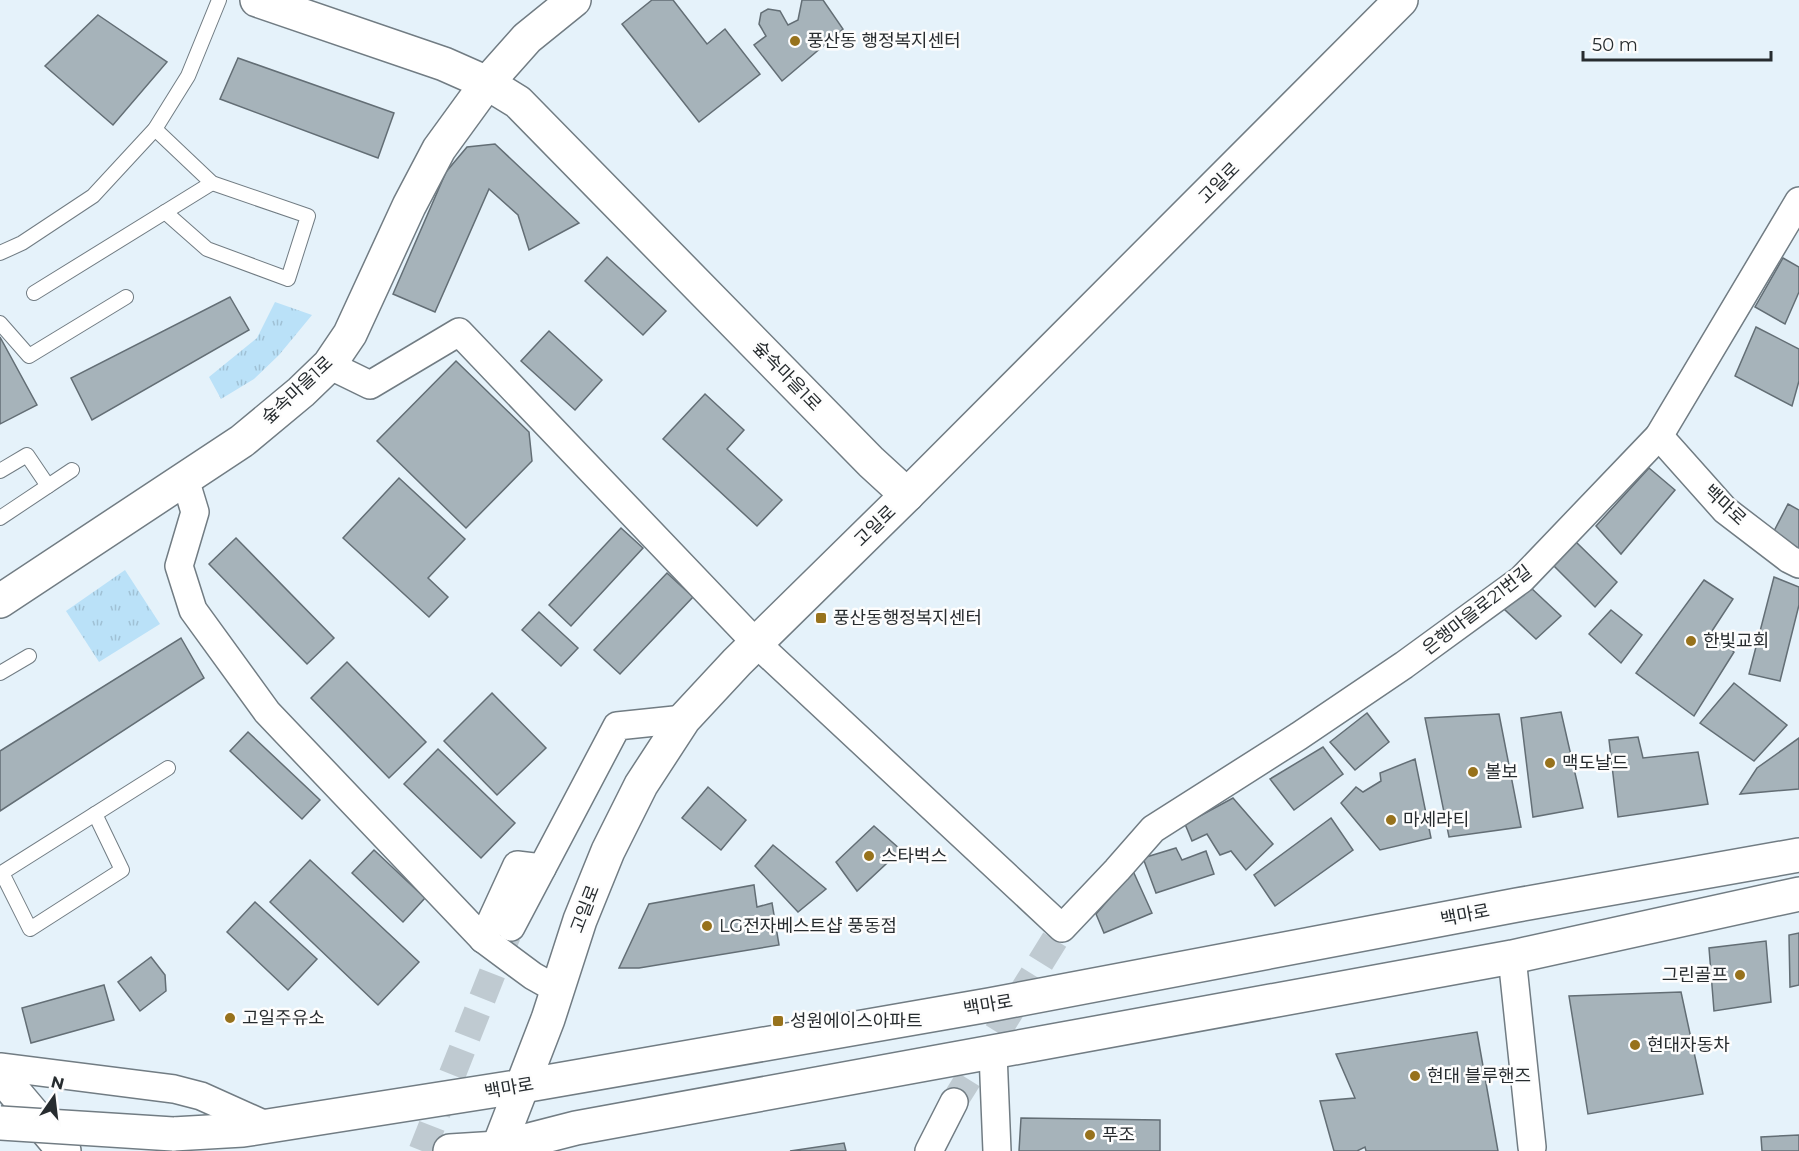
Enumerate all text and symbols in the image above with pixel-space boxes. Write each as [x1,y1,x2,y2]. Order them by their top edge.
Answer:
scale bar [1583,24,1770,62]
place label: 풍산동 행정복지센터 [807,30,961,52]
marker: 풍산동 행정복지센터 [788,34,802,48]
text: 50 m [1592,34,1638,56]
street label: 고일로 [1194,158,1244,208]
street label: 숲속마을1로 [748,336,826,416]
street label: 숲속마을1로 [257,351,337,429]
street label: 백마로 [1699,480,1751,530]
street label: 고일로 [849,501,901,551]
street label: 은행마을로21번길 [1418,560,1536,660]
place label: 풍산동행정복지센터 [833,607,982,629]
marker: 풍산동행정복지센터 [814,611,828,625]
place label: 한빛교회 [1703,630,1769,652]
marker: 한빛교회 [1684,634,1698,648]
place label: 맥도날드 [1562,752,1628,774]
marker: 맥도날드 [1543,756,1557,770]
place label: 볼보 [1485,761,1518,783]
marker: 볼보 [1466,765,1480,779]
place label: 마세라티 [1403,809,1469,831]
marker: 마세라티 [1384,813,1398,827]
place label: 스타벅스 [881,845,947,867]
marker: 스타벅스 [862,849,876,863]
street label: 고일로 [566,882,604,936]
street label: 백마로 [1439,899,1491,931]
place label: LG전자베스트샵 풍동점 [719,915,897,937]
marker: LG전자베스트샵 풍동점 [700,919,714,933]
place label: 그린골프 [1662,964,1728,986]
marker: 그린골프 [1733,968,1747,982]
street label: 백마로 [962,990,1014,1020]
place label: 고일주유소 [242,1007,325,1029]
place label: 성원에이스아파트 [790,1010,922,1032]
marker: 고일주유소 [223,1011,237,1025]
marker: 성원에이스아파트 [771,1014,785,1028]
place label: 현대자동차 [1647,1034,1730,1056]
marker: 현대자동차 [1628,1038,1642,1052]
place label: 현대 블루핸즈 [1427,1065,1531,1087]
north arrow [24,1067,84,1127]
marker: 현대 블루핸즈 [1408,1069,1422,1083]
text: N [49,1072,66,1094]
street label: 백마로 [483,1073,535,1103]
place label: 푸조 [1102,1124,1135,1146]
marker: 푸조 [1083,1128,1097,1142]

